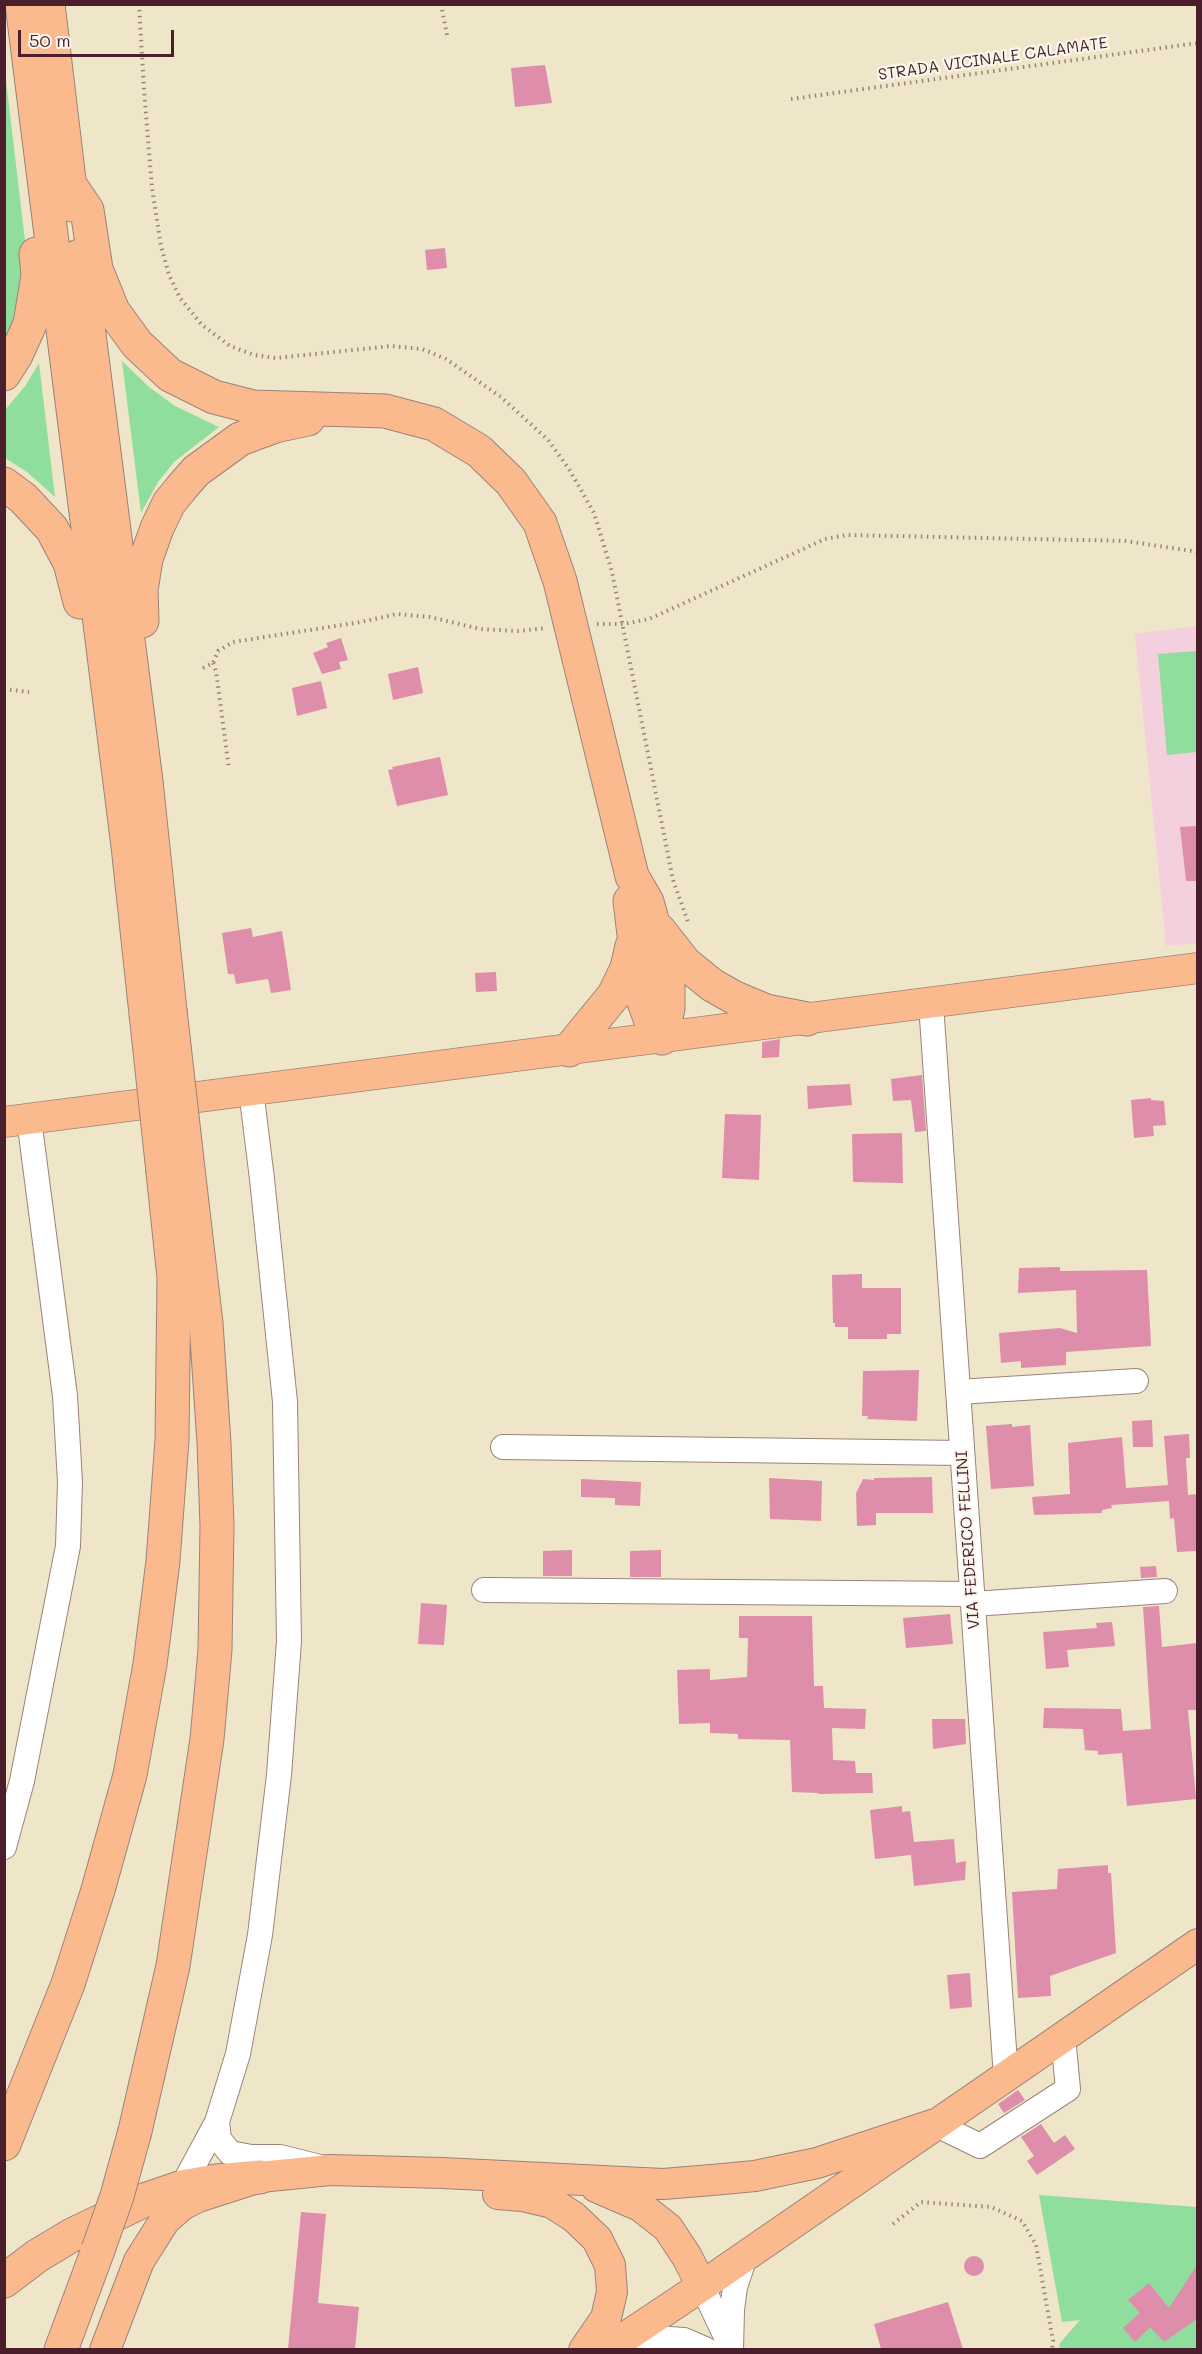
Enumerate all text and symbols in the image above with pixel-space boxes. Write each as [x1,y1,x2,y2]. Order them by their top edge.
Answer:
scale bar [21,18,177,56]
text: 50 m [29,28,71,52]
street label: STRADA VICINALE CALAMATE [877,33,1109,85]
street label: VIA FEDERICO FELLINI [952,1450,984,1630]

